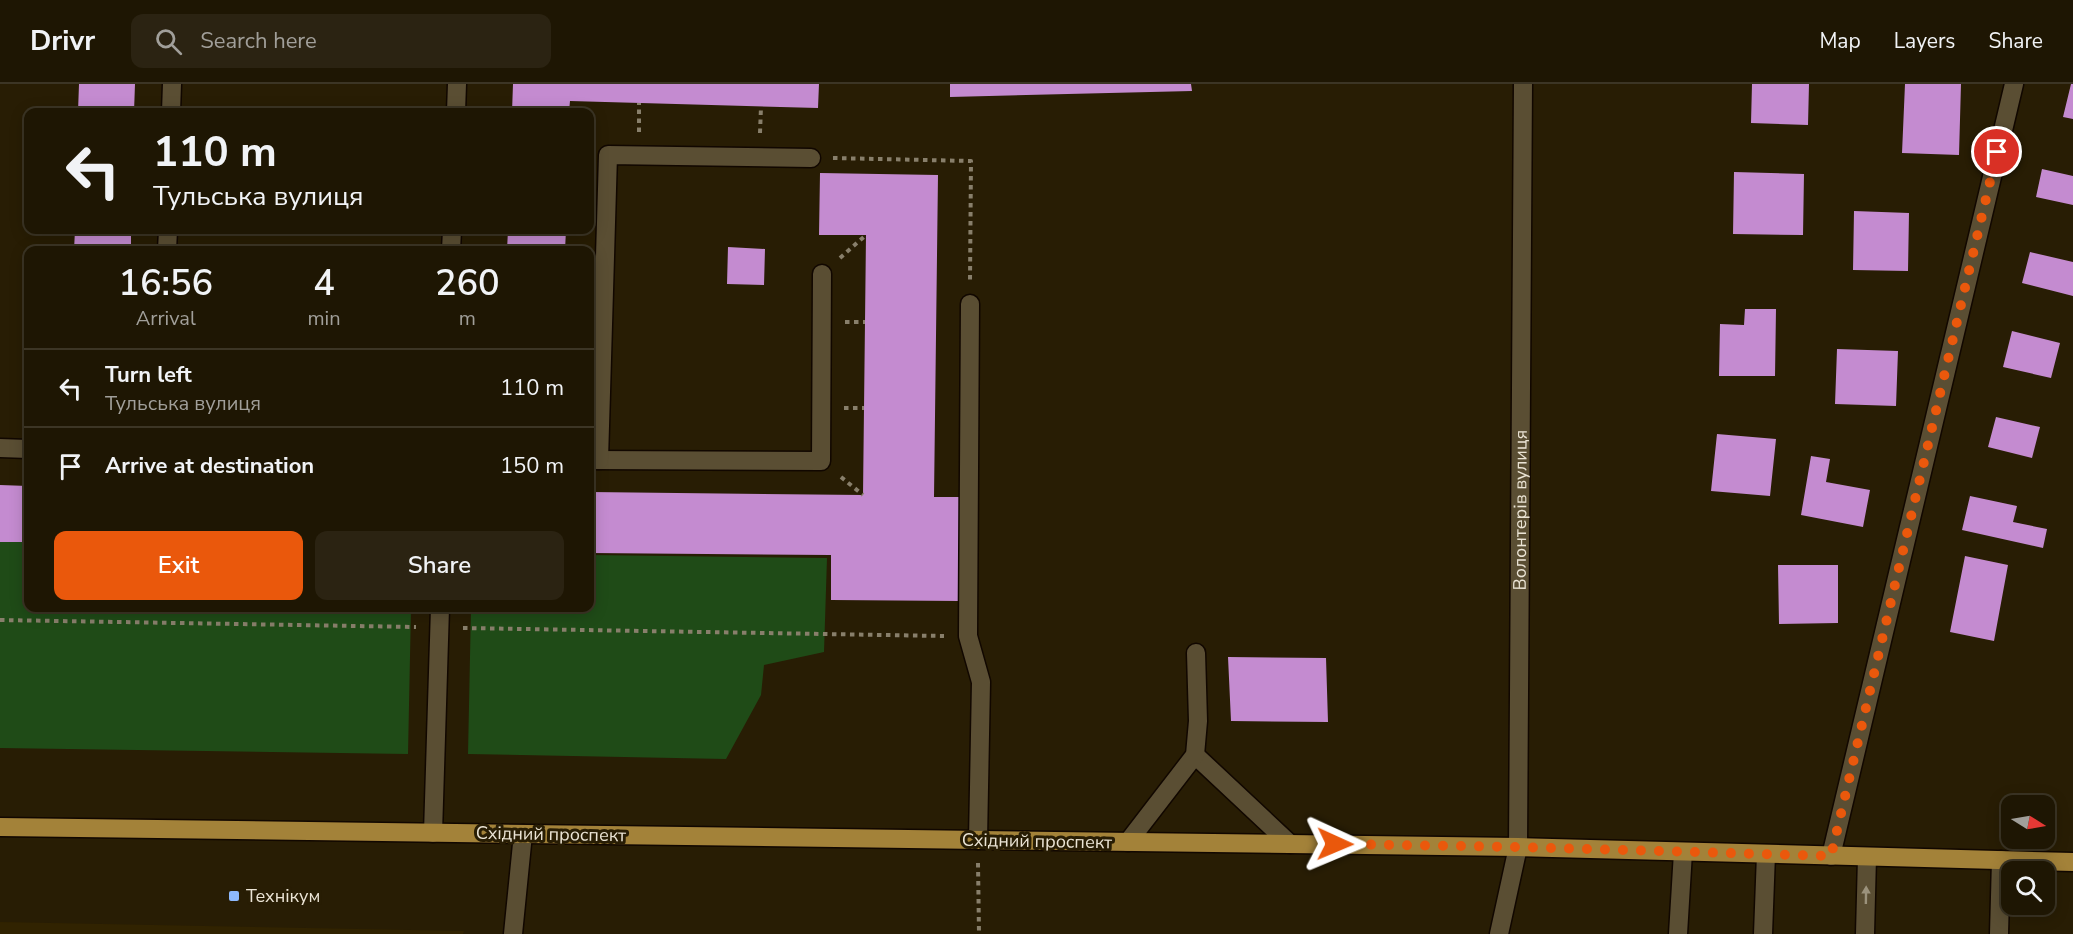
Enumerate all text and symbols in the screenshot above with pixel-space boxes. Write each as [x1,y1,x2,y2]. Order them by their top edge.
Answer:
search box [131,14,551,68]
text: Drivr [30,22,95,60]
icon: search [152,25,185,58]
text: Search here [200,26,317,56]
text: Map [1819,27,1861,55]
text: Layers [1894,27,1955,55]
text: Share [1988,27,2043,55]
text: 110 m [153,124,277,181]
pin [1971,126,2022,177]
icon: left [54,132,132,210]
icon: arrive [1980,135,2013,168]
text: Тульська вулиця [153,178,364,215]
text: 16:56 [118,259,213,308]
text: 4 [313,259,335,308]
text: 260 [435,259,500,308]
text: Arrival [136,305,196,332]
text: min [308,305,341,332]
text: m [459,305,476,332]
text: Turn left [105,360,192,390]
icon: left [54,372,87,405]
text: 110 m [500,373,564,403]
text: Тульська вулиця [105,390,261,417]
street label: Волонтерів вулиця [1508,430,1533,590]
icon: arrive [54,450,87,483]
text: Arrive at destination [105,451,314,481]
text: 150 m [500,451,564,481]
button: Exit [54,531,303,600]
button: Share [315,531,564,600]
north arrow [2001,795,2055,849]
map controls [2001,795,2055,915]
position arrow [1303,812,1367,876]
street label: Східний проспект [476,821,626,847]
street label: Східний проспект [962,828,1112,854]
button: search [2001,861,2055,915]
place label: Технікум [246,884,320,908]
one-way arrow [1861,886,1870,905]
marker: Технікум [227,889,241,903]

